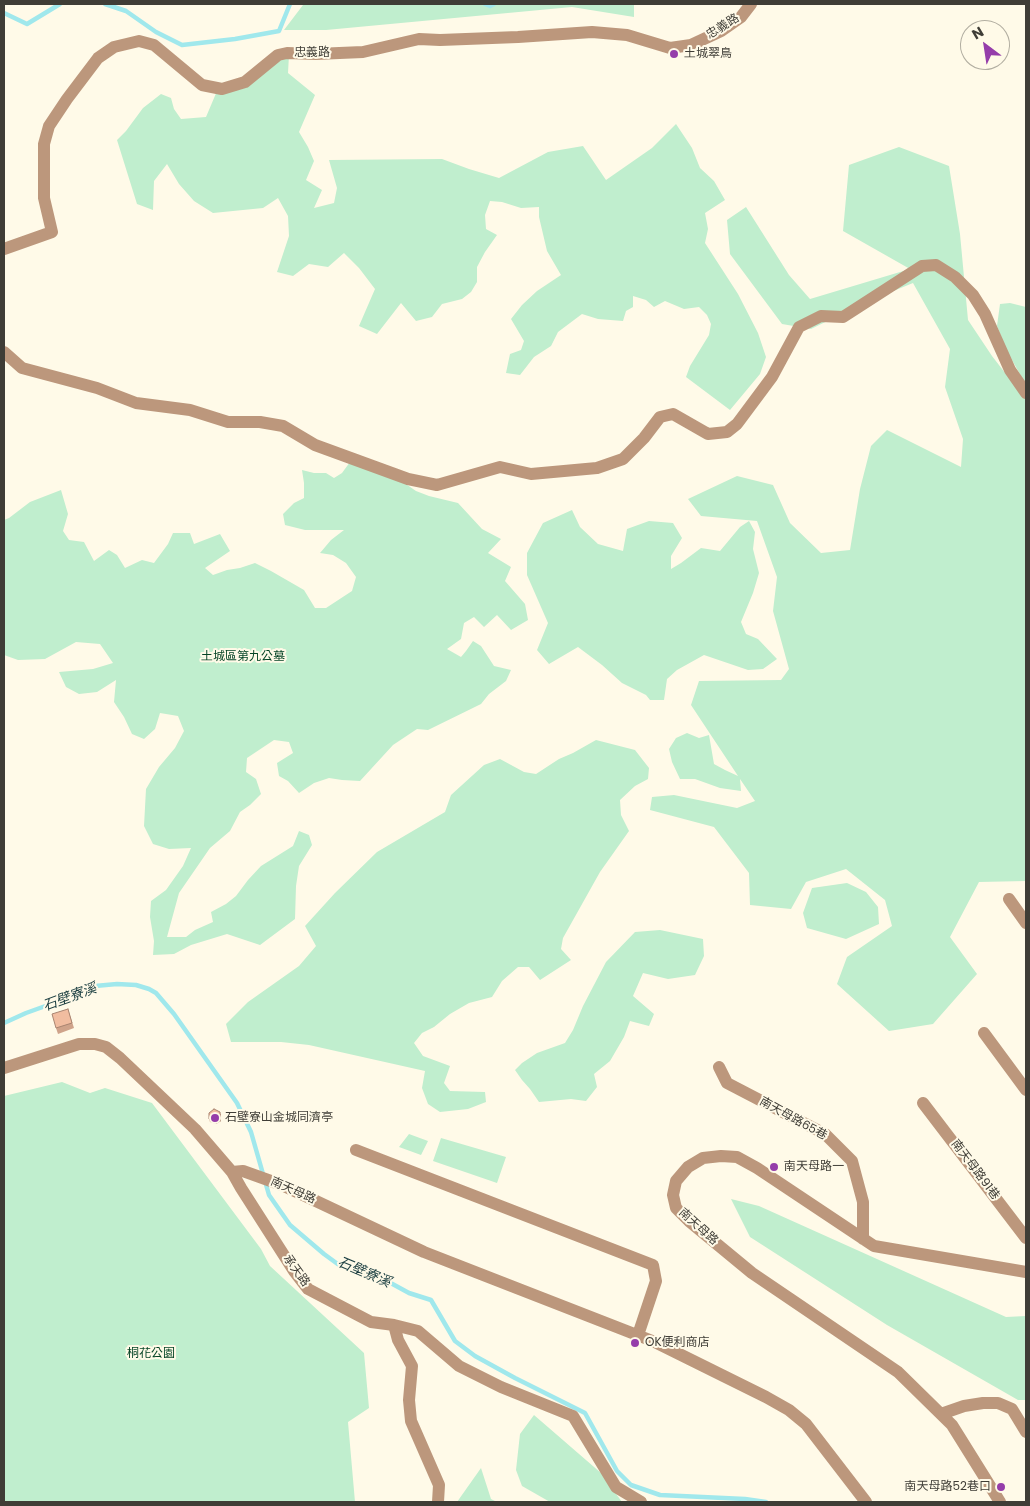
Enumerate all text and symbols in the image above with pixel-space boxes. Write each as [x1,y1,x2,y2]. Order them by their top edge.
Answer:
street label: 忠義路 [704,11,742,43]
north arrow [960,20,1010,70]
text: N [968,22,987,44]
street label: 忠義路 [294,46,330,60]
place label: 土城翠鳥 [684,47,732,61]
marker: 土城翠鳥 [668,48,680,60]
park label: 土城區第九公墓 [201,650,285,664]
water label: 石壁寮溪 [41,981,99,1015]
street label: 南天母路65巷 [757,1094,829,1144]
place label: 石壁寮山金城同濟亭 [225,1111,333,1125]
marker: 石壁寮山金城同濟亭 [209,1112,221,1124]
street label: 南天母路91巷 [948,1137,1002,1203]
place label: 南天母路一 [784,1160,844,1174]
marker: 南天母路一 [768,1161,780,1173]
street label: 南天母路 [268,1175,318,1207]
street label: 南天母路 [675,1206,721,1248]
street label: 承天路 [280,1252,312,1290]
water label: 石壁寮溪 [335,1254,393,1292]
place label: OK便利商店 [645,1336,710,1350]
marker: OK便利商店 [629,1337,641,1349]
park label: 桐花公園 [127,1347,175,1361]
place label: 南天母路52巷口 [905,1480,991,1494]
marker: 南天母路52巷口 [995,1481,1007,1493]

